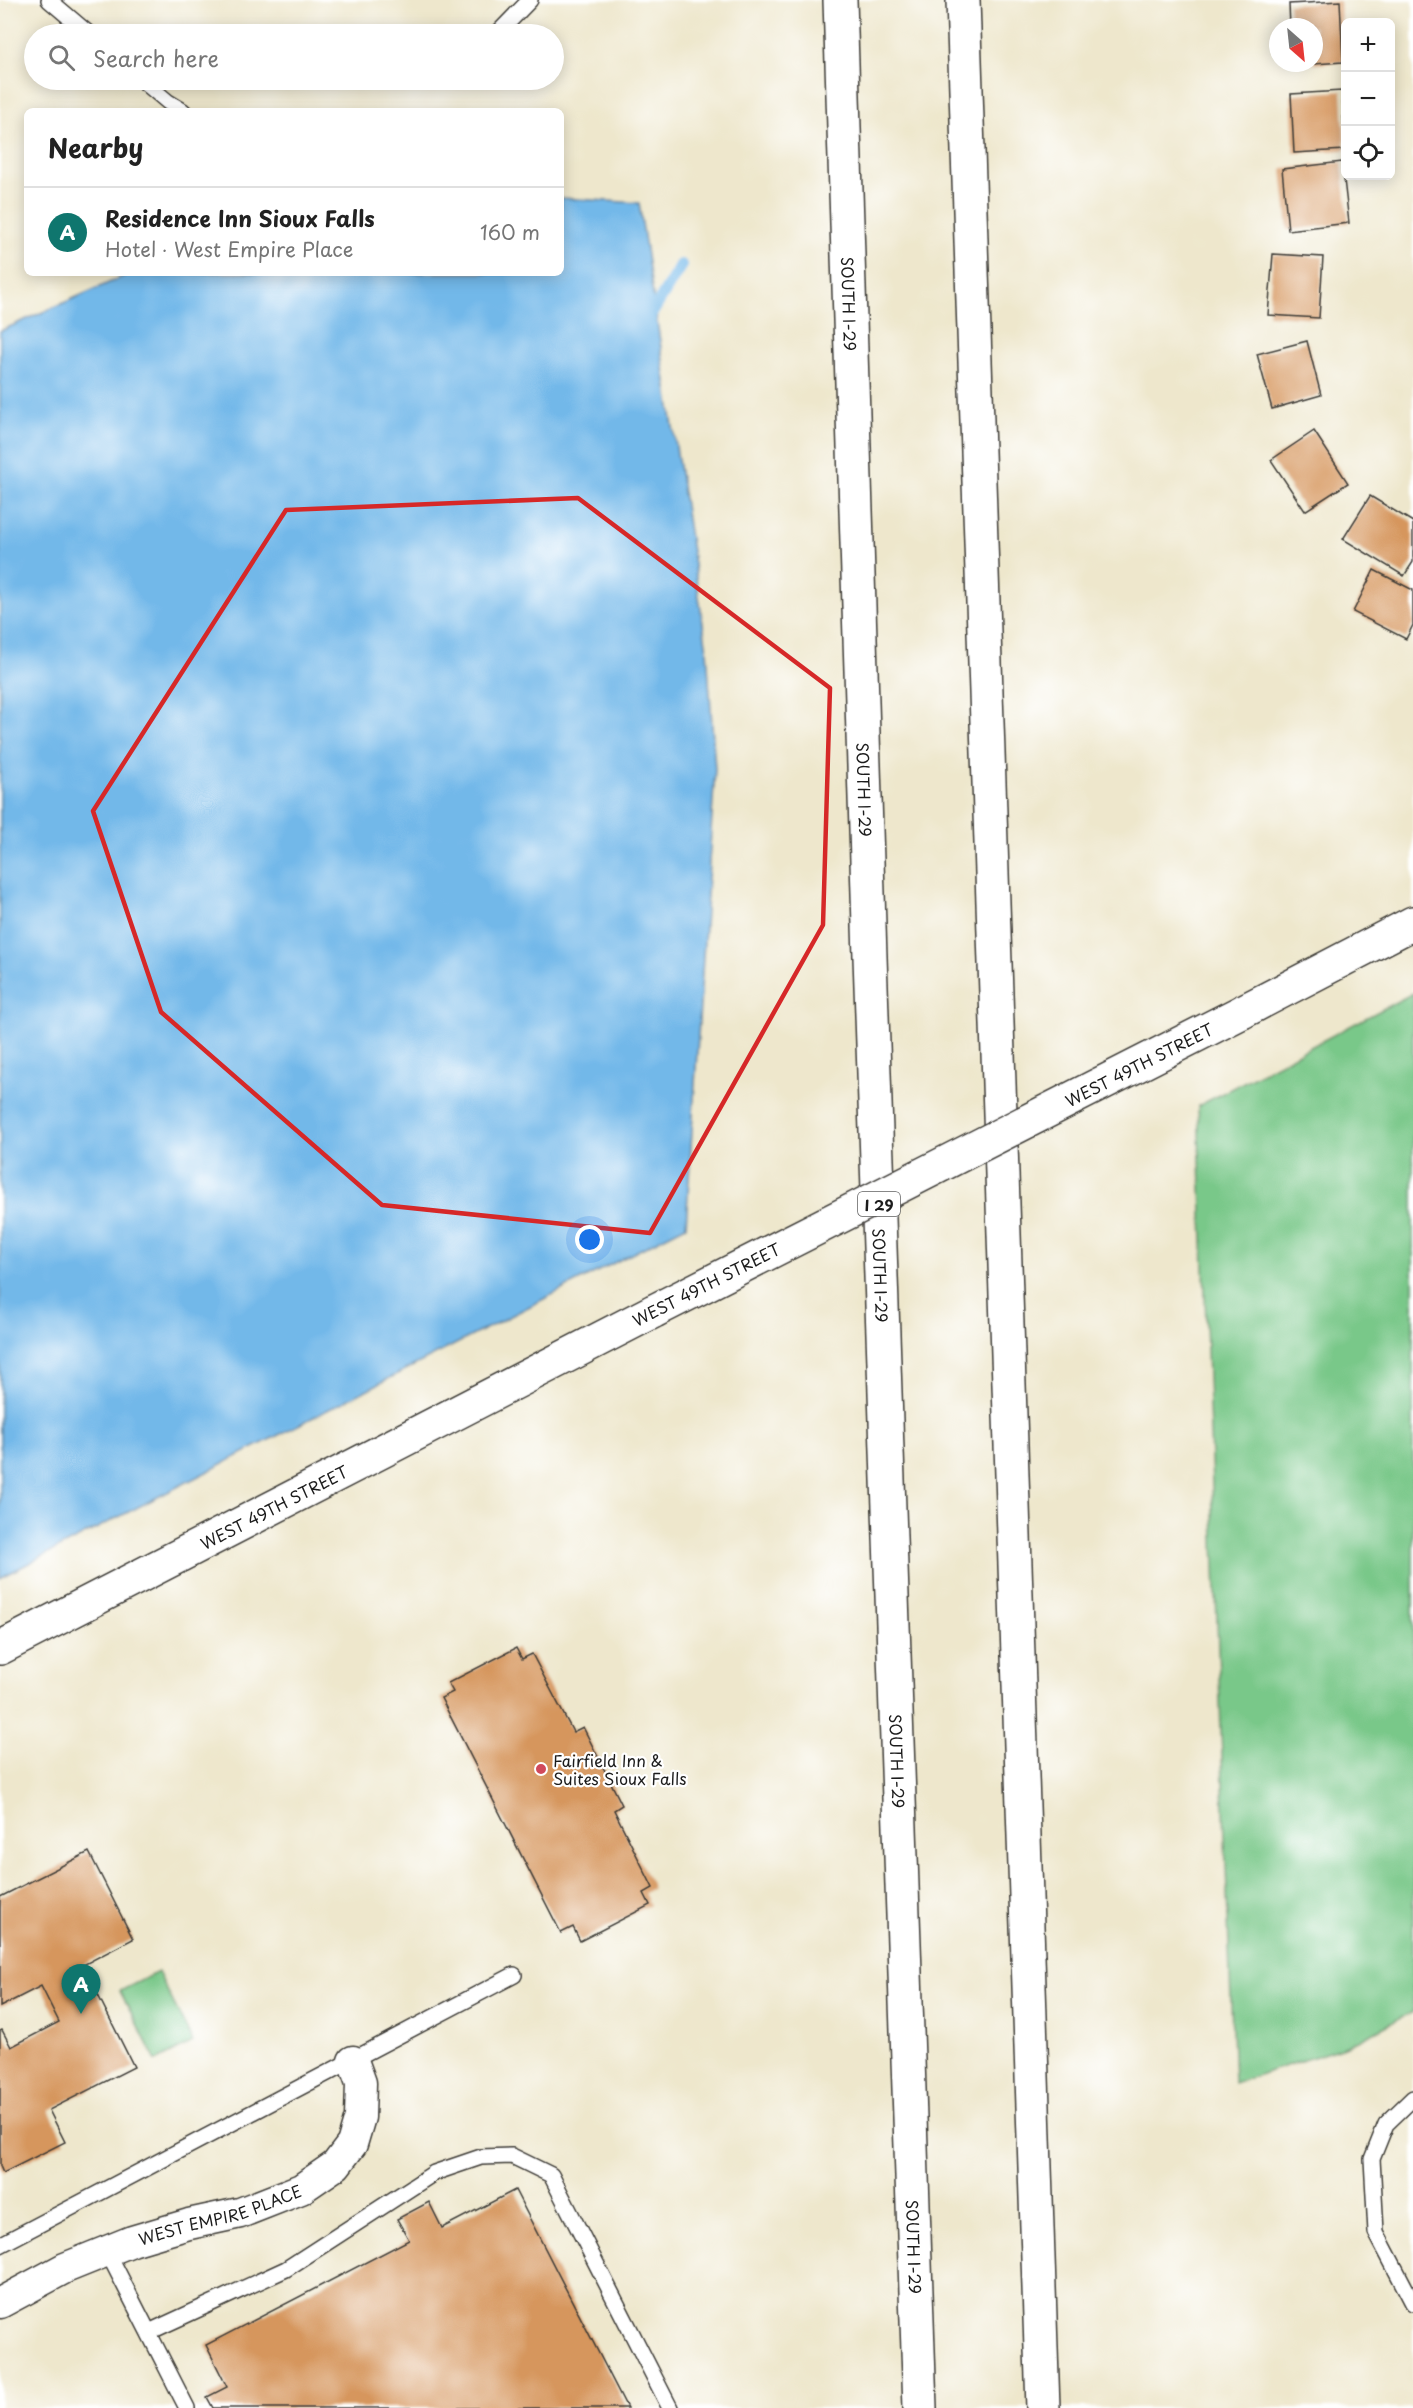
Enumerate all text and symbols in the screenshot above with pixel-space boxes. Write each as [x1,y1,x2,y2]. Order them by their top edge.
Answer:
north arrow [1269,18,1323,72]
map controls [1341,18,1395,180]
button: + [1341,18,1395,72]
search box [24,24,564,90]
icon: search [45,41,78,74]
text: Search here [93,41,219,74]
button: − [1341,72,1395,126]
button: locate [1341,126,1395,180]
text: Nearby [48,128,143,167]
text: Residence Inn Sioux Falls [105,201,375,234]
text: A [60,217,75,247]
text: 160 m [480,217,540,247]
text: Hotel · West Empire Place [105,234,353,264]
street label: SOUTH I-29 [836,256,863,351]
street label: SOUTH I-29 [851,742,878,837]
street label: WEST 49TH STREET [1061,1017,1217,1112]
road number: I 29 [858,1192,900,1216]
your location [575,1225,604,1254]
street label: SOUTH I-29 [867,1228,895,1323]
street label: WEST 49TH STREET [628,1236,784,1332]
street label: WEST 49TH STREET [196,1459,352,1555]
street label: SOUTH I-29 [884,1714,911,1809]
place label: Fairfield Inn & Suites Sioux Falls [553,1748,687,1790]
marker: Fairfield Inn & Suites Sioux Falls [534,1762,548,1776]
pin: A [62,1964,100,2014]
street label: WEST EMPIRE PLACE [135,2178,305,2250]
street label: SOUTH I-29 [901,2199,928,2294]

